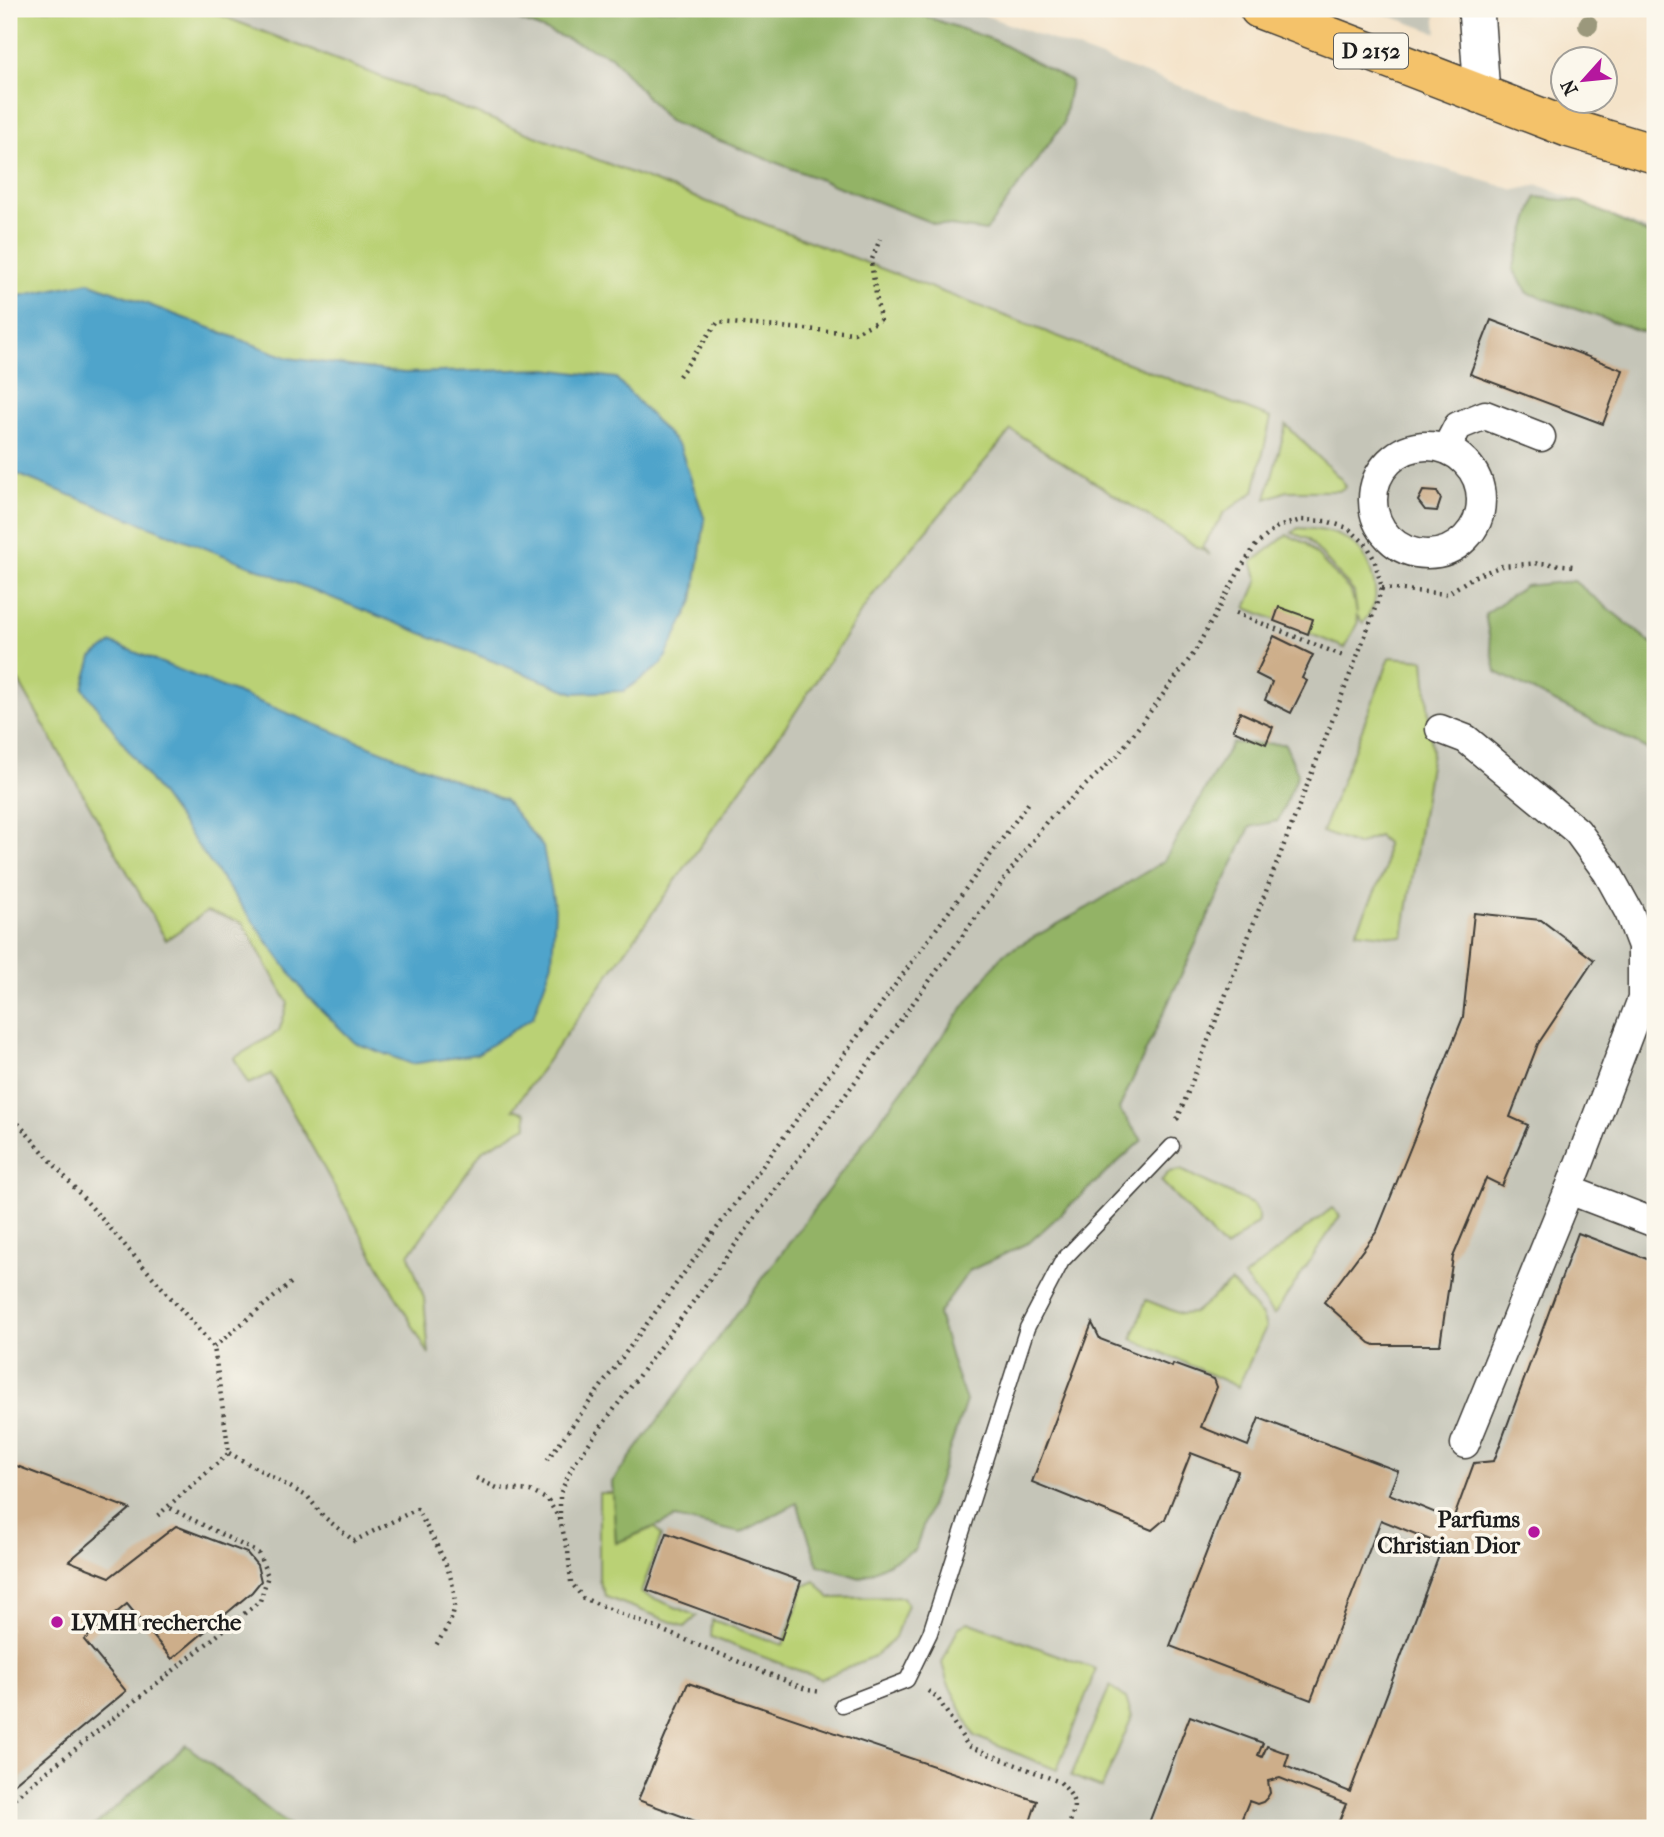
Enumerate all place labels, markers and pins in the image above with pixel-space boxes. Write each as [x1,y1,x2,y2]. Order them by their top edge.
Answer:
place label: Parfums Christian Dior [1377,1506,1521,1559]
marker: Parfums Christian Dior [1526,1524,1542,1540]
place label: LVMH recherche [71,1609,242,1636]
marker: LVMH recherche [49,1614,65,1630]

